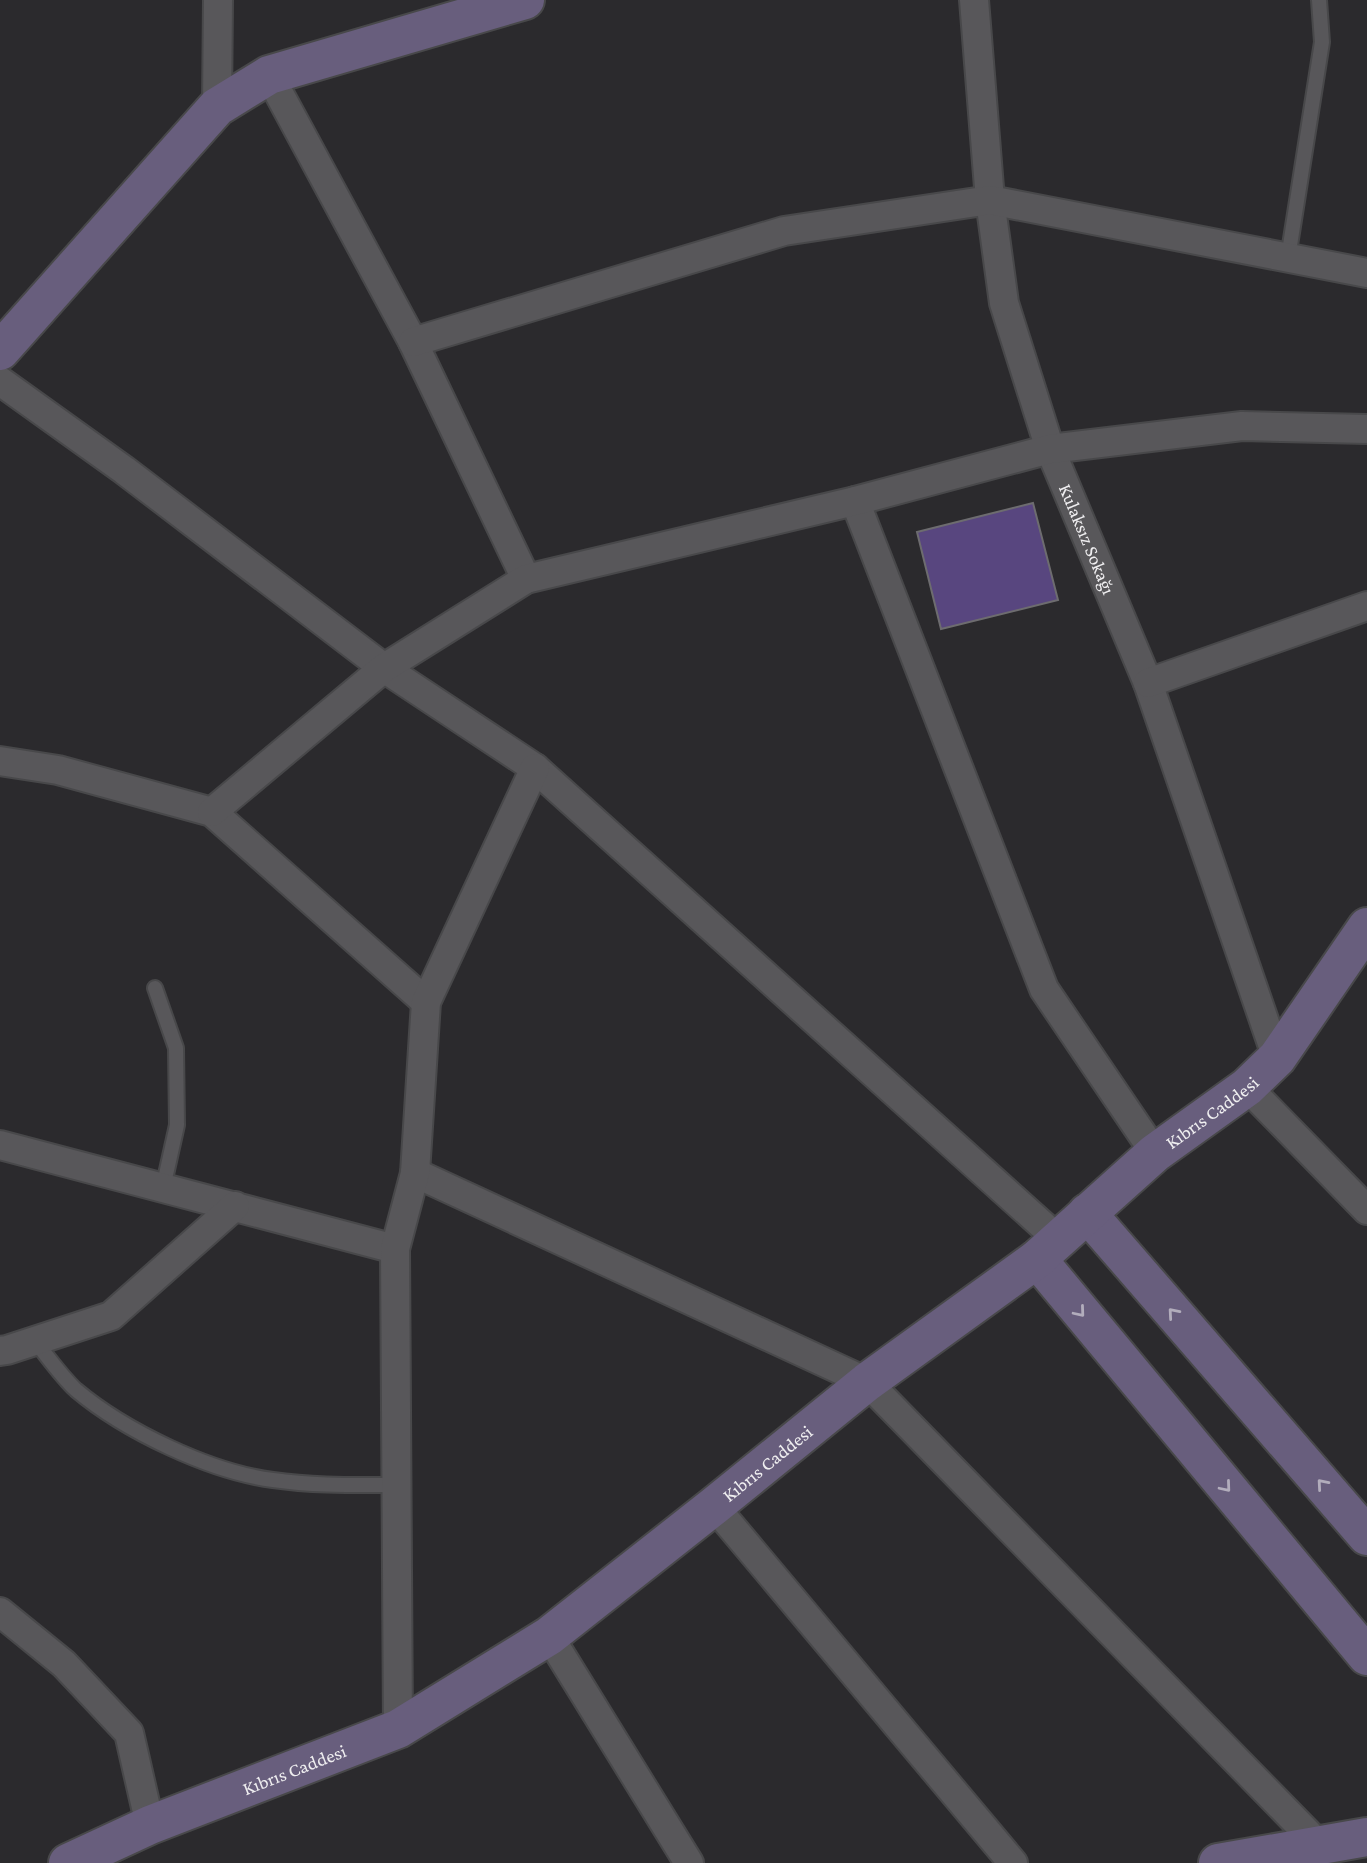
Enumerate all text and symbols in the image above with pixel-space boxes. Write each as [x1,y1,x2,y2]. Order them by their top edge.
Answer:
street label: Kulaksız Sokağı [1055,481,1120,597]
street label: Kıbrıs Caddesi [1162,1072,1263,1153]
one-way arrow [1072,1303,1084,1316]
one-way arrow [1169,1308,1181,1321]
street label: Kıbrıs Caddesi [718,1421,816,1506]
one-way arrow [1218,1478,1230,1491]
one-way arrow [1318,1480,1330,1493]
street label: Kıbrıs Caddesi [240,1740,349,1799]

